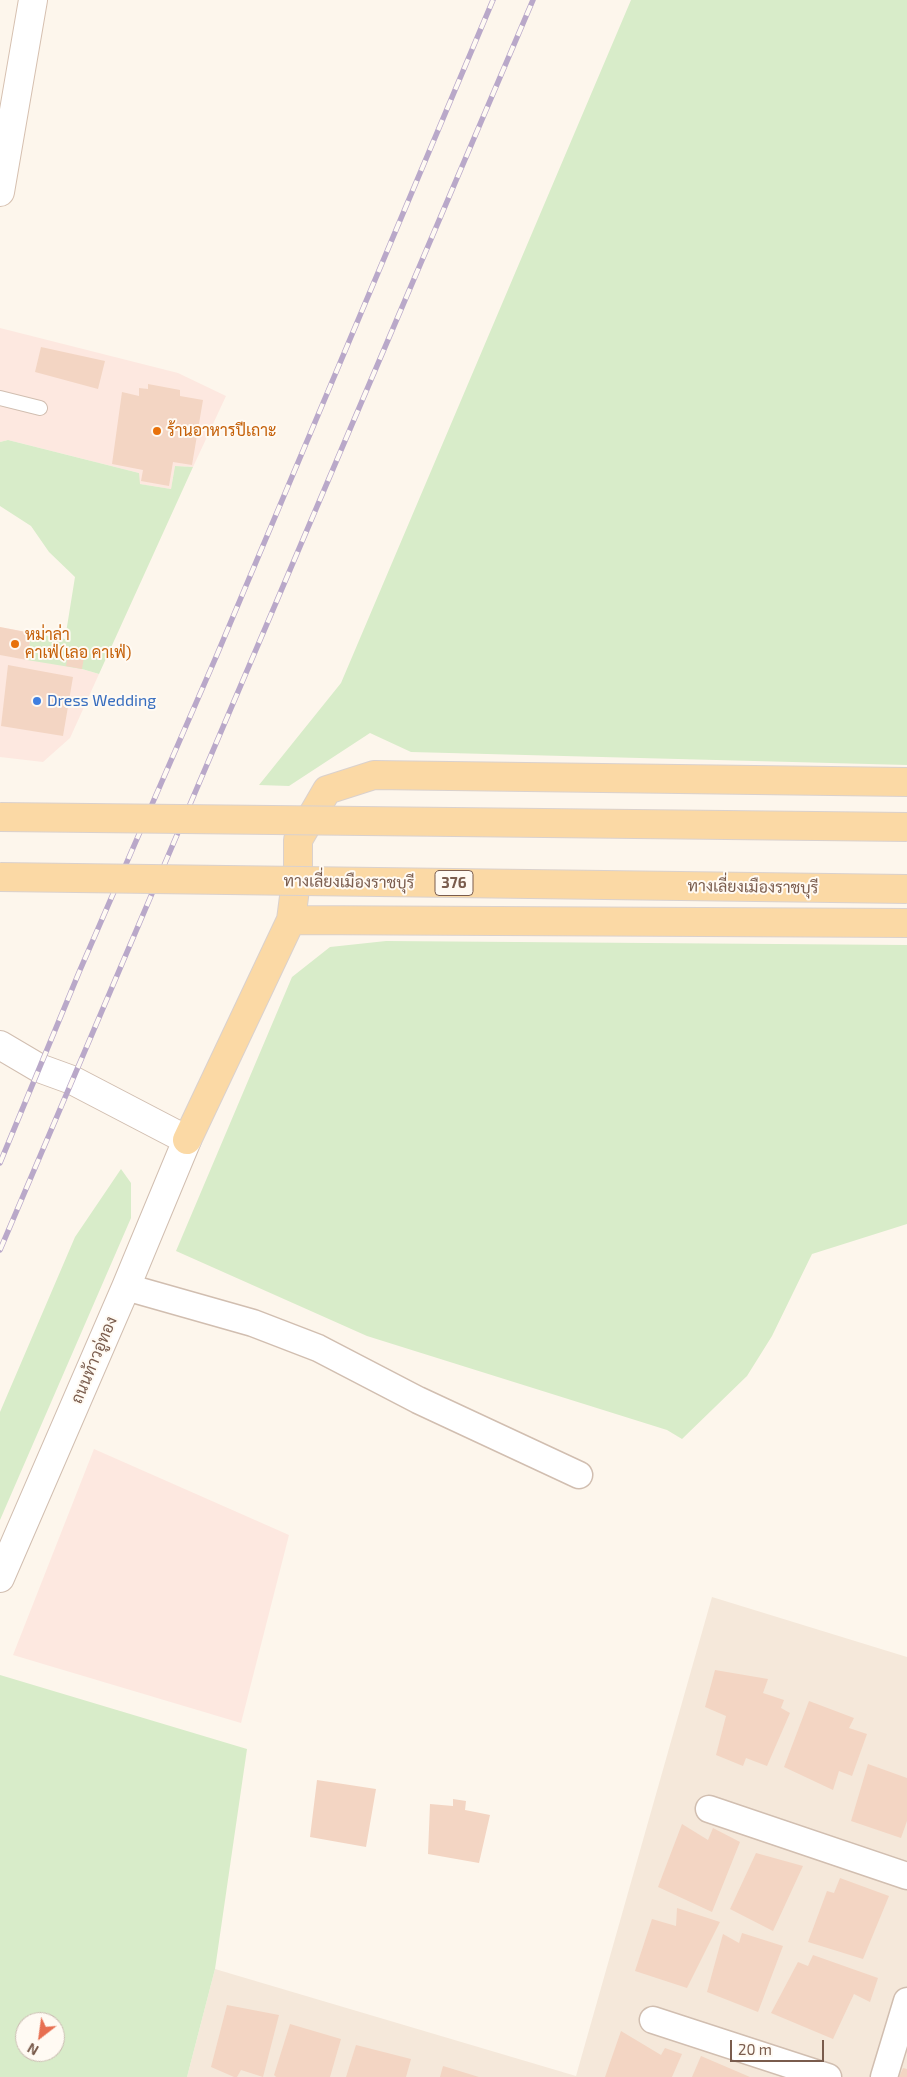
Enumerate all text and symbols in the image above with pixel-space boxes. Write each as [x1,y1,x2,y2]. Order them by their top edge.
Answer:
place label: ร้านอาหารปีเถาะ [167,421,277,441]
marker: ร้านอาหารปีเถาะ [151,425,163,437]
place label: หม่าล่า คาเฟ่(เลอ คาเฟ่) [25,625,131,663]
marker: หม่าล่า คาเฟ่(เลอ คาเฟ่) [9,638,21,650]
place label: Dress Wedding [47,691,156,711]
marker: Dress Wedding [31,695,43,707]
road number: 376 [435,870,473,896]
street label: ทางเลี่ยงเมืองราชบุรี [283,871,415,893]
street label: ทางเลี่ยงเมืองราชบุรี [687,876,819,898]
street label: ถนนท้าวอู่ทอง [67,1314,121,1406]
north arrow [15,2012,65,2062]
scale bar [732,2030,826,2062]
text: N [24,2040,41,2059]
text: 20 m [738,2040,772,2058]

